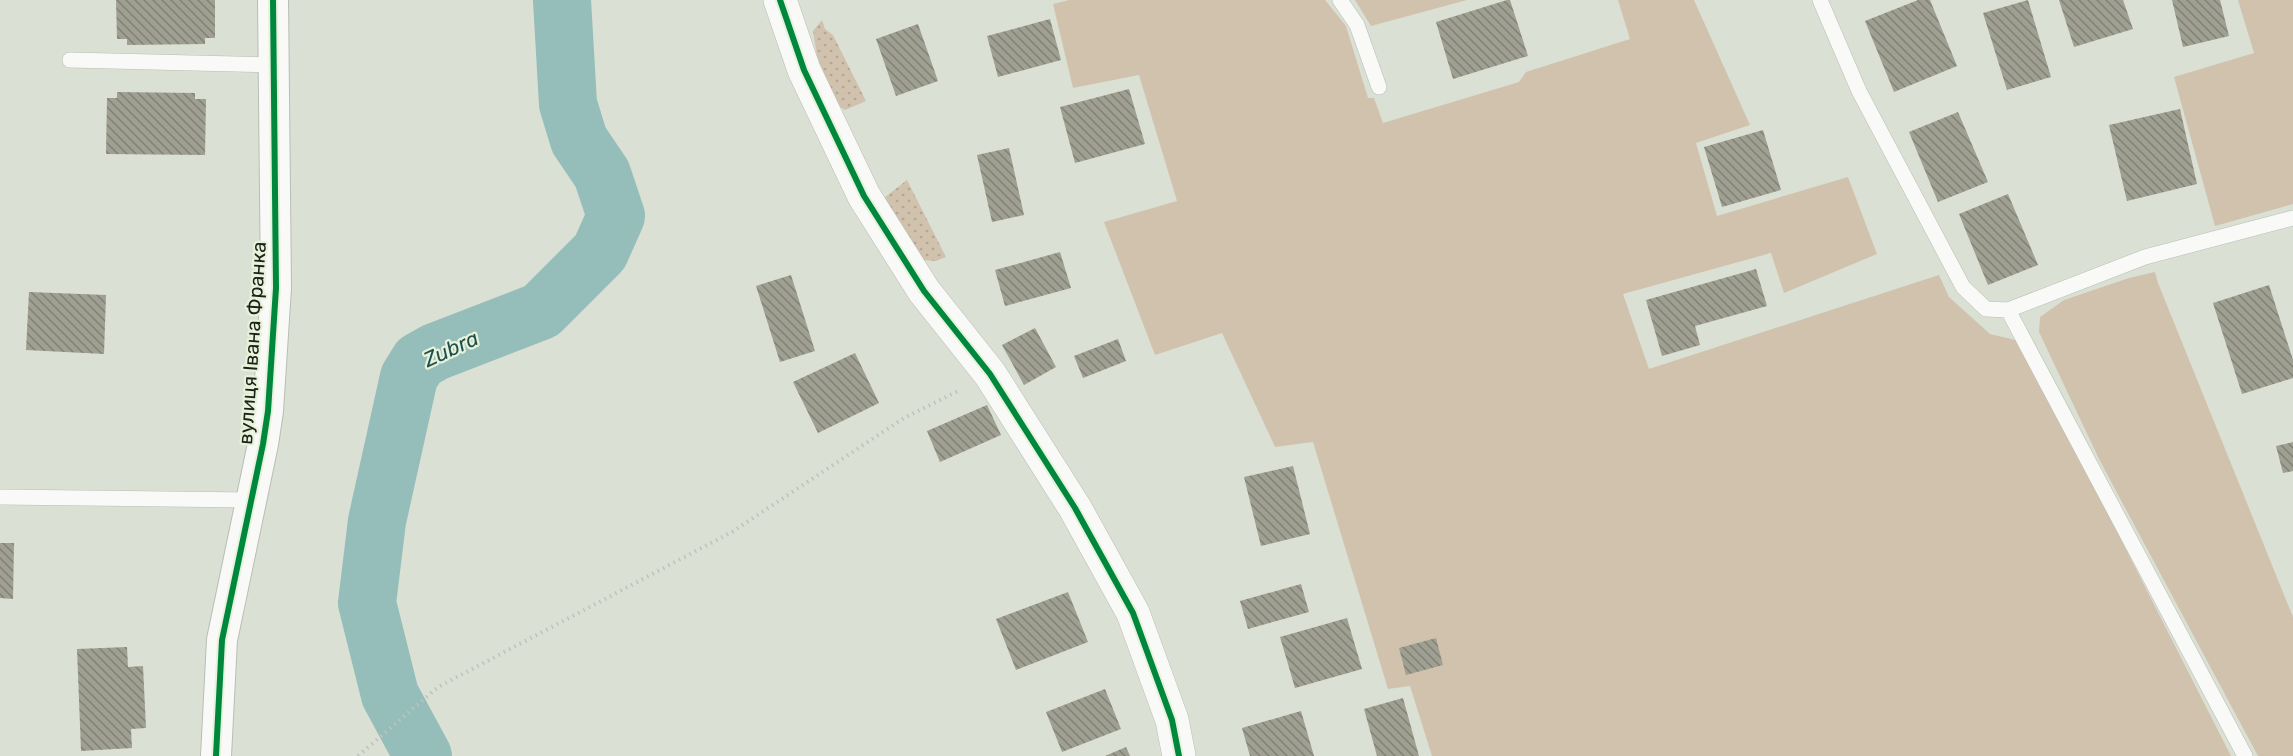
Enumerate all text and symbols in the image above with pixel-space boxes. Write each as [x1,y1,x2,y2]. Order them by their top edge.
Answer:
street label: вулиця Івана Франка [233,241,271,445]
water label: Zubra [419,325,482,372]

